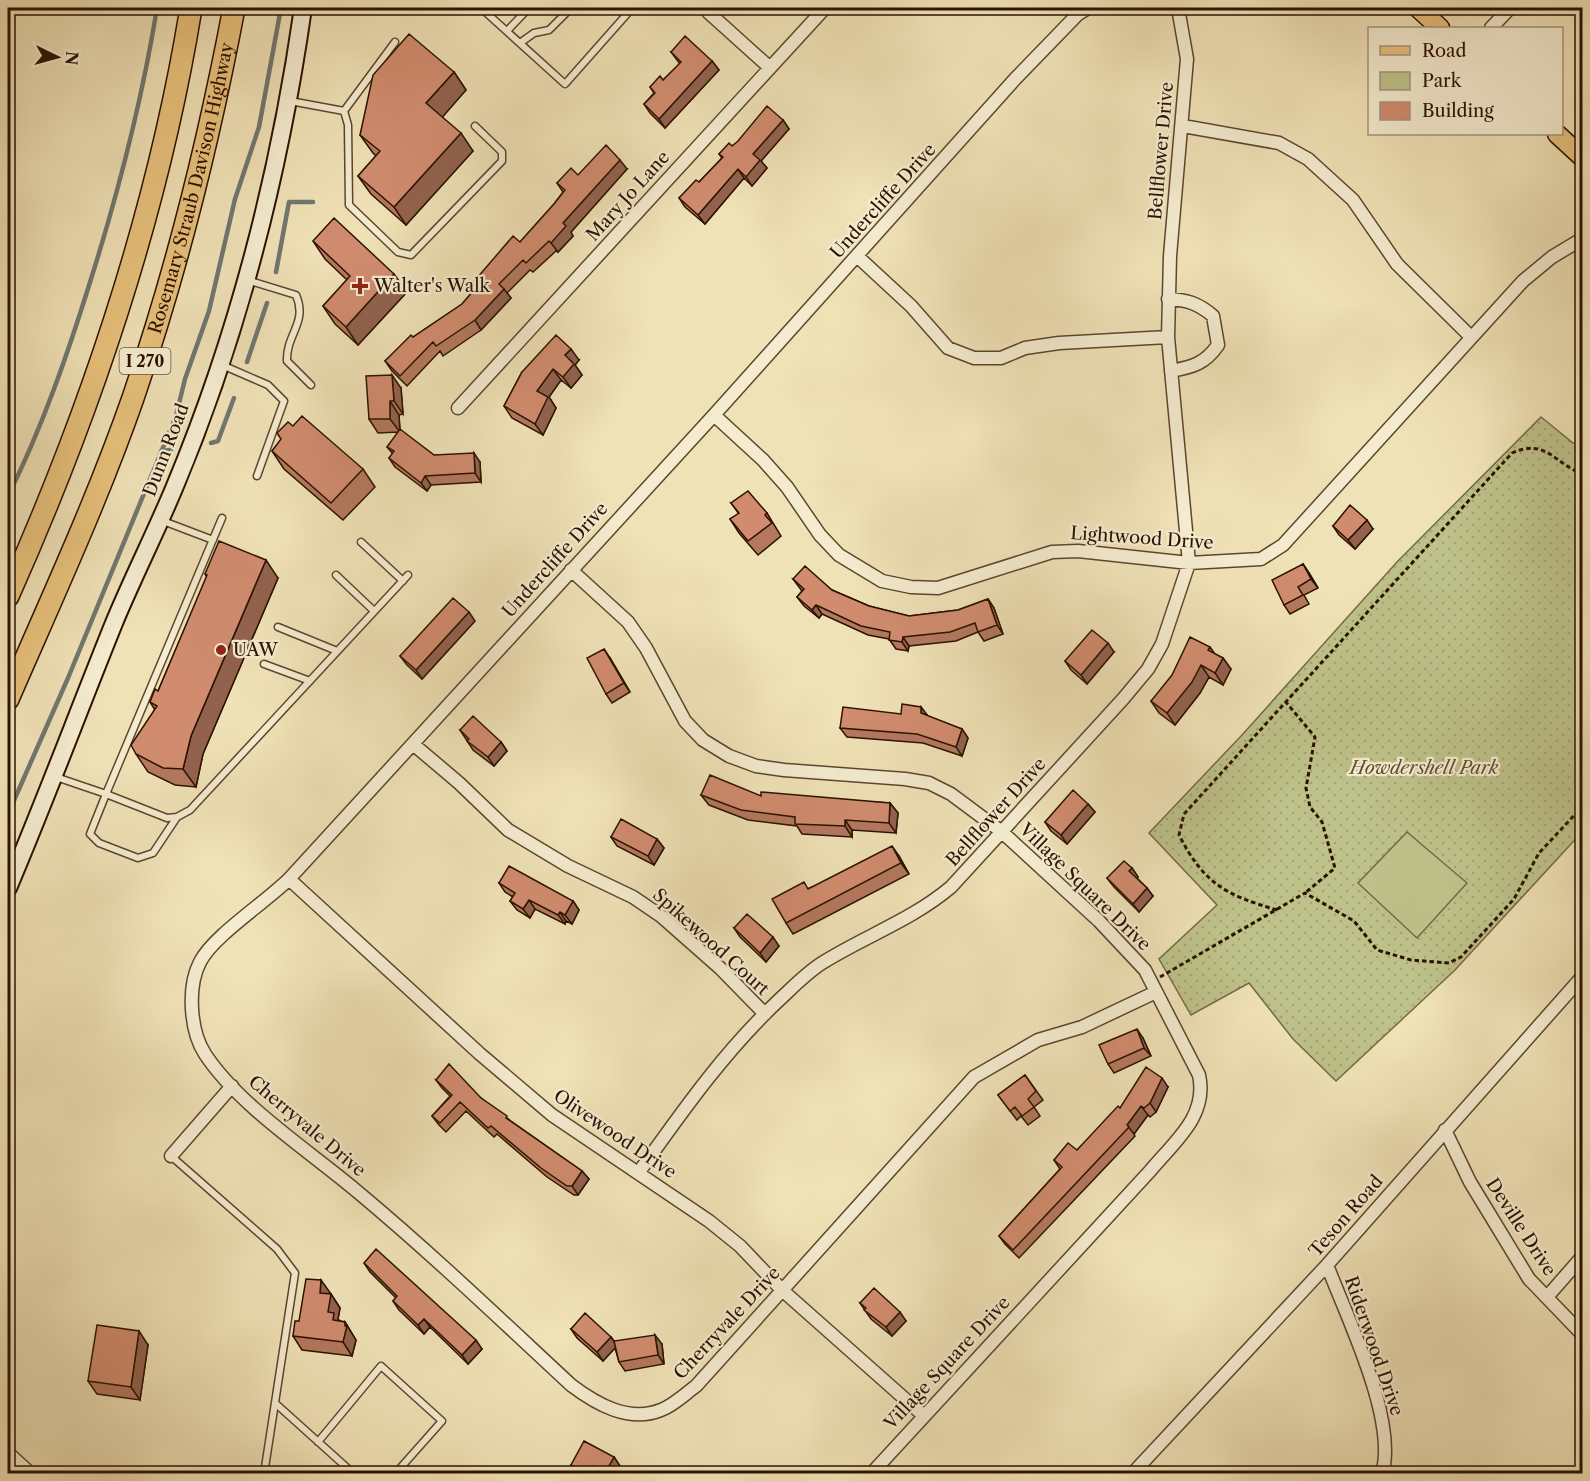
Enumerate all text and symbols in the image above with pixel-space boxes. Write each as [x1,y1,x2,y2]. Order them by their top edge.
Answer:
north arrow [27,27,87,87]
legend [1368,27,1563,135]
street label: Rosemary Straub Davison Highway [144,40,238,336]
text: Road [1422,40,1467,62]
text: N [61,51,83,66]
text: Park [1422,70,1463,92]
street label: Bellflower Drive [1144,81,1178,221]
text: Building [1422,100,1494,122]
street label: Undercliffe Drive [826,139,940,263]
street label: Mary Jo Lane [582,146,674,246]
place label: Walter's Walk [373,275,492,297]
marker: Walter's Walk [351,277,369,295]
road number: I 270 [120,348,170,374]
street label: Dunn Road [138,401,194,499]
street label: Undercliffe Drive [498,498,612,622]
street label: Lightwood Drive [1070,522,1214,554]
place label: UAW [233,639,279,661]
marker: UAW [214,643,228,657]
street label: Bellflower Drive [941,753,1051,871]
park label: Howdershell Park [1348,757,1499,779]
street label: Village Square Drive [1014,818,1155,955]
street label: Spikewood Court [648,884,774,1000]
street label: Cherryvale Drive [244,1071,370,1181]
street label: Olivewood Drive [549,1085,681,1183]
street label: Teson Road [1304,1171,1388,1261]
street label: Deville Drive [1481,1174,1561,1280]
street label: Cherryvale Drive [669,1262,785,1384]
street label: Riderwood Drive [1340,1273,1408,1419]
street label: Village Square Drive [879,1292,1014,1435]

